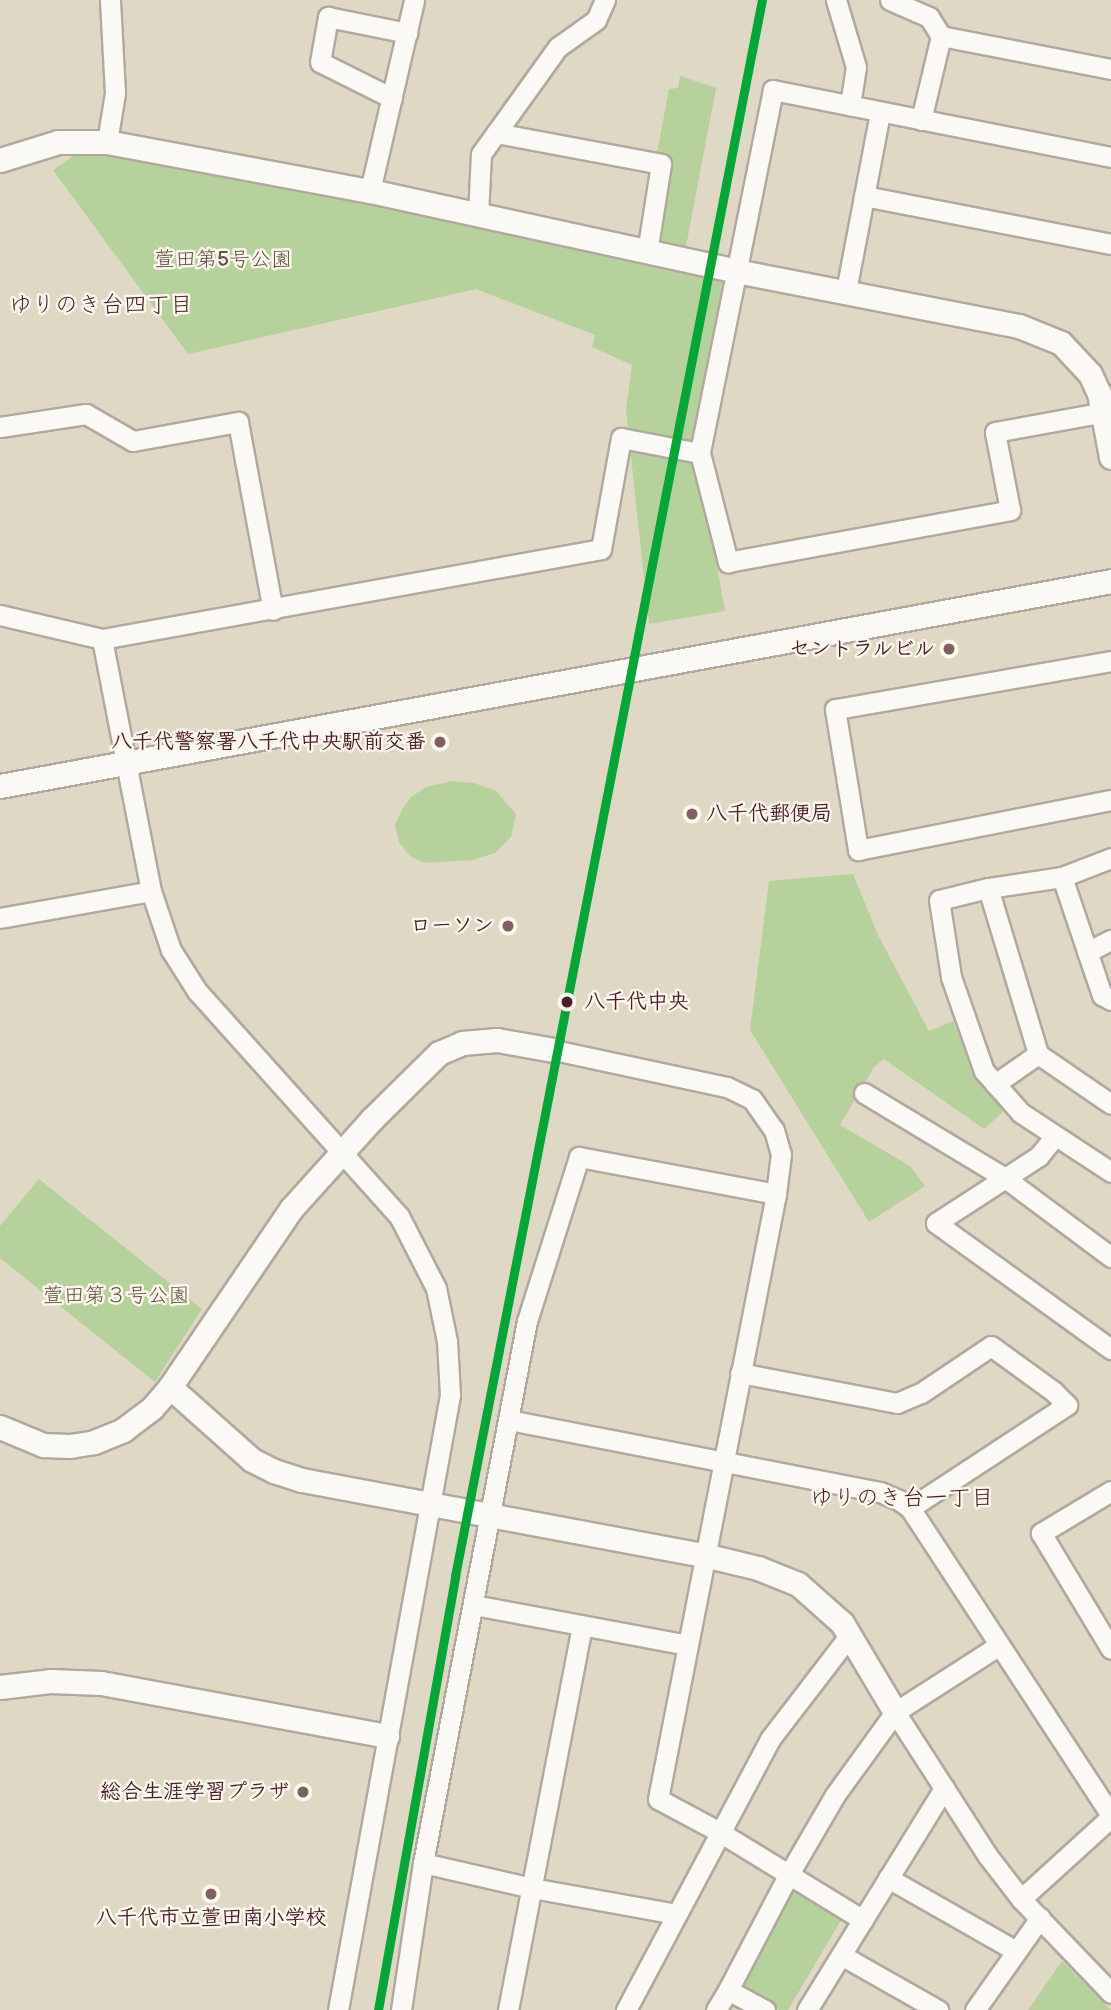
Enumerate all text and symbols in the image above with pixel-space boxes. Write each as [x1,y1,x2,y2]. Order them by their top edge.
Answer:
park label: 萱田第5号公園 [154,247,292,273]
district label: ゆりのき台四丁目 [9,291,193,319]
place label: セントラルビル [788,636,935,662]
marker: セントラルビル [941,641,957,657]
place label: 八千代警察署八千代中央駅前交番 [111,729,426,755]
marker: 八千代警察署八千代中央駅前交番 [432,734,448,750]
place label: 八千代郵便局 [706,801,832,827]
marker: 八千代郵便局 [684,806,700,822]
place label: ローソン [410,913,494,939]
marker: ローソン [500,918,516,934]
place label: 八千代中央 [584,989,689,1015]
marker: 八千代中央 [556,991,578,1013]
park label: 萱田第３号公園 [43,1283,189,1309]
district label: ゆりのき台一丁目 [810,1484,994,1512]
place label: 総合生涯学習プラザ [100,1779,289,1805]
marker: 総合生涯学習プラザ [295,1784,311,1800]
marker: 八千代市立萱田南小学校 [203,1886,219,1902]
place label: 八千代市立萱田南小学校 [96,1905,326,1931]

